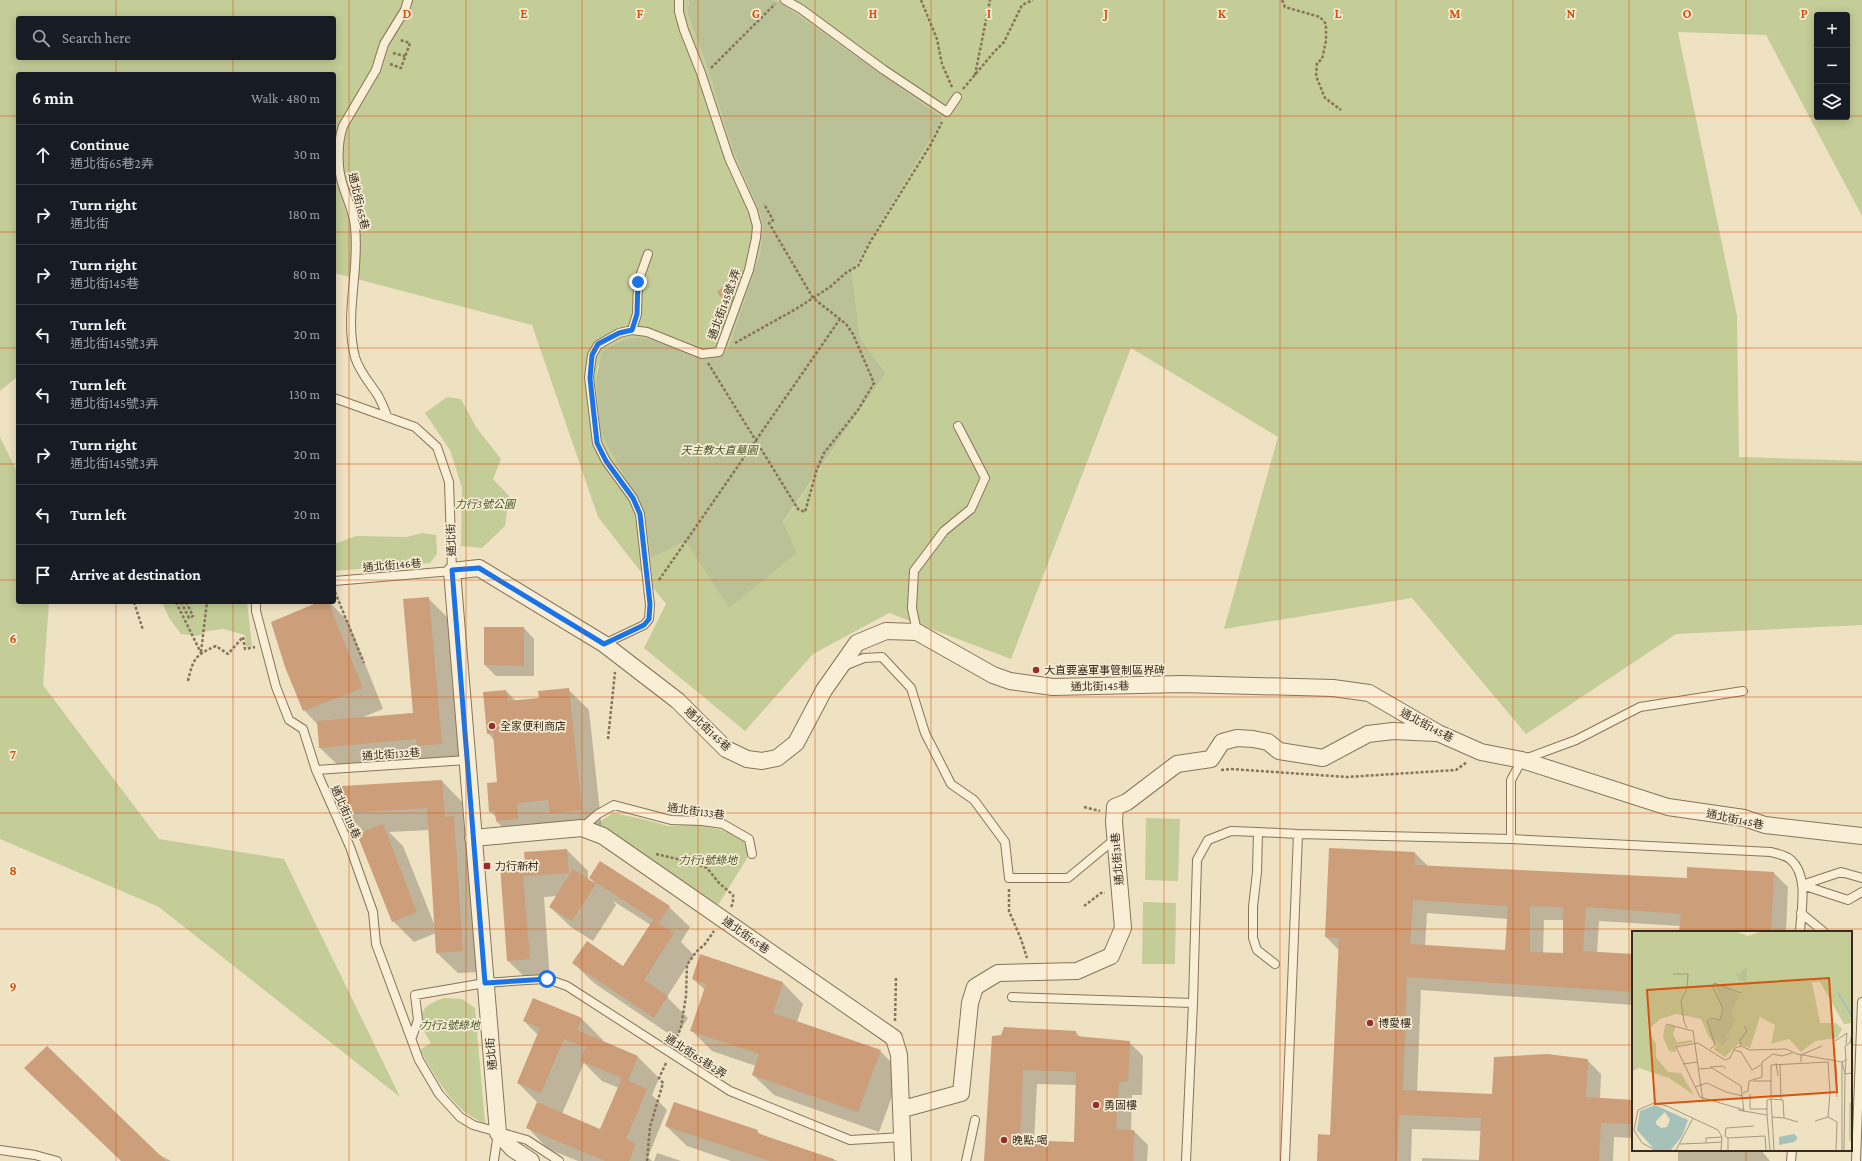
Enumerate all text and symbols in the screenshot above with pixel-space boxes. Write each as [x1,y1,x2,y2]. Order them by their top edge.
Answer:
text: D [403,6,412,21]
text: E [520,6,528,21]
text: F [637,6,644,21]
text: G [752,6,760,21]
text: H [869,6,878,21]
text: I [987,6,991,21]
text: J [1102,6,1108,21]
text: K [1218,6,1227,21]
text: L [1335,6,1342,21]
text: M [1449,6,1461,21]
text: N [1567,6,1576,21]
text: O [1683,6,1692,21]
text: P [1800,6,1808,21]
map controls [1814,12,1850,120]
button: + [1814,12,1850,48]
search box [16,16,336,60]
icon: search [30,27,52,49]
text: Search here [62,30,131,46]
button: − [1814,48,1850,84]
button: layers [1814,84,1850,120]
text: 6 min [32,89,74,108]
text: Walk · 480 m [251,91,320,106]
text: Continue [70,137,129,153]
icon: ahead [32,144,54,166]
text: 30 m [294,147,320,162]
text: 通北街65巷2弄 [70,156,154,171]
street label: 通北街165巷 [347,171,371,231]
text: Turn right [70,197,137,213]
icon: right [32,204,54,226]
text: 180 m [288,207,320,222]
text: 通北街 [70,216,109,231]
text: Turn right [70,257,137,273]
icon: right [32,264,54,286]
text: 80 m [293,267,320,282]
street label: 通北街145號3弄 [706,267,742,341]
route end [629,273,647,291]
text: 通北街145巷 [70,276,139,291]
text: Turn left [70,317,126,333]
icon: left [32,324,54,346]
text: 20 m [294,327,320,342]
text: 通北街145號3弄 [70,336,158,351]
text: Turn left [70,377,126,393]
icon: left [32,384,54,406]
text: 130 m [289,387,320,402]
text: 通北街145號3弄 [70,396,158,411]
text: Turn right [70,437,137,453]
icon: right [32,444,54,466]
park label: 天主教大直墓園 [681,444,759,456]
text: 20 m [294,447,320,462]
text: 通北街145號3弄 [70,456,158,471]
park label: 力行3號公園 [455,498,517,510]
icon: left [32,504,54,526]
text: Turn left [70,507,126,523]
text: 20 m [294,507,320,522]
street label: 通北街 [444,523,458,557]
street label: 通北街146巷 [362,556,422,574]
icon: arrive [32,564,54,586]
text: Arrive at destination [70,567,201,583]
text: 6 [9,631,17,646]
place label: 大直要塞軍事管制區界碑 [1044,664,1165,676]
marker: 大直要塞軍事管制區界碑 [1031,665,1041,675]
street label: 通北街145巷 [1071,679,1129,693]
street label: 通北街145巷 [683,705,733,753]
street label: 通北街145巷 [1398,706,1456,744]
place label: 全家便利商店 [500,720,566,732]
marker: 全家便利商店 [487,721,497,731]
street label: 通北街132巷 [362,746,420,762]
text: 7 [10,747,16,762]
street label: 通北街118巷 [329,783,363,841]
street label: 通北街133巷 [666,801,726,821]
street label: 通北街145巷 [1705,807,1765,831]
street label: 通北街31巷 [1109,832,1125,886]
park label: 力行1號綠地 [679,854,738,866]
place label: 力行新村 [495,860,539,872]
marker: 力行新村 [482,861,492,871]
text: 8 [9,863,17,878]
street label: 通北街65巷 [720,914,772,956]
inset map [1632,931,1852,1151]
route start [538,970,556,988]
text: 9 [9,979,17,994]
place label: 博愛樓 [1378,1017,1411,1029]
marker: 博愛樓 [1365,1018,1375,1028]
park label: 力行2號綠地 [420,1019,481,1031]
street label: 通北街65巷2弄 [663,1032,729,1080]
street label: 通北街 [484,1037,498,1071]
place label: 勇固樓 [1104,1099,1137,1111]
marker: 勇固樓 [1091,1100,1101,1110]
place label: 晚點·喝 [1012,1134,1048,1146]
marker: 晚點·喝 [999,1135,1009,1145]

